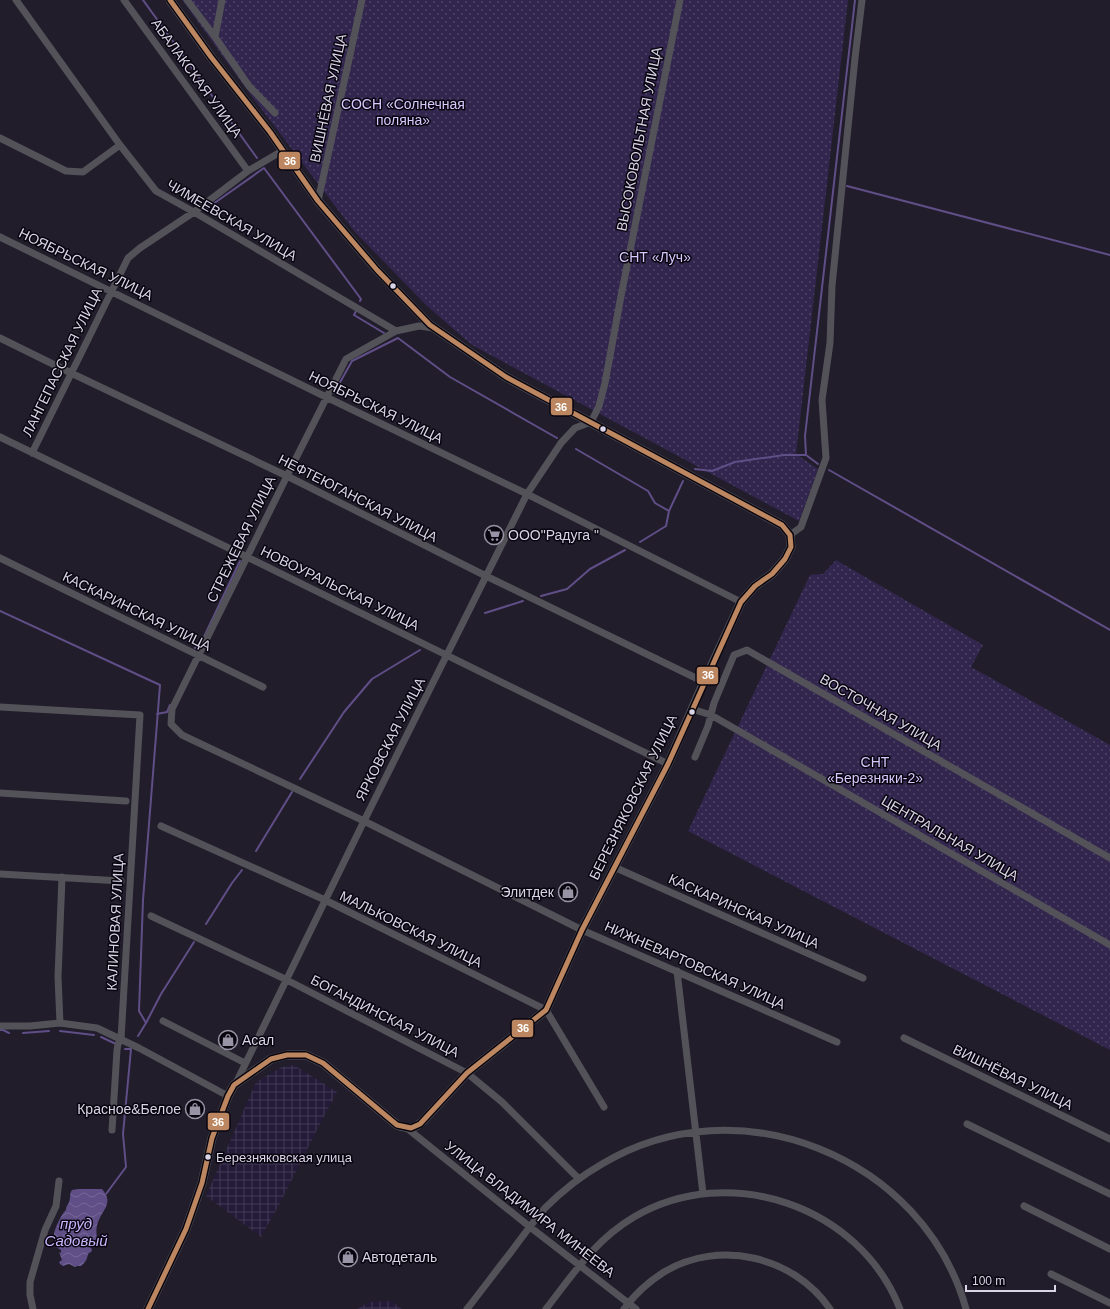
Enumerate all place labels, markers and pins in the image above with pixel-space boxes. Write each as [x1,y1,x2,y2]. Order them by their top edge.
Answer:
unlabelled marker [388,281,398,291]
unlabelled marker [598,424,608,434]
supermarket icon: ООО"Радуга " [483,524,505,546]
place label: ООО"Радуга " [508,527,599,543]
unlabelled marker [687,707,697,717]
shop icon: Элитдек [557,881,579,903]
place label: Элитдек [500,884,555,900]
shop icon: Асал [217,1029,239,1051]
place label: Асал [242,1032,274,1048]
shop icon: Красное&Белое [184,1098,206,1120]
place label: Красное&Белое [77,1101,181,1117]
place label: Березняковская улица [216,1150,353,1165]
marker: Березняковская улица [203,1152,213,1162]
shop icon: Автодеталь [337,1246,359,1268]
place label: Автодеталь [362,1249,437,1265]

